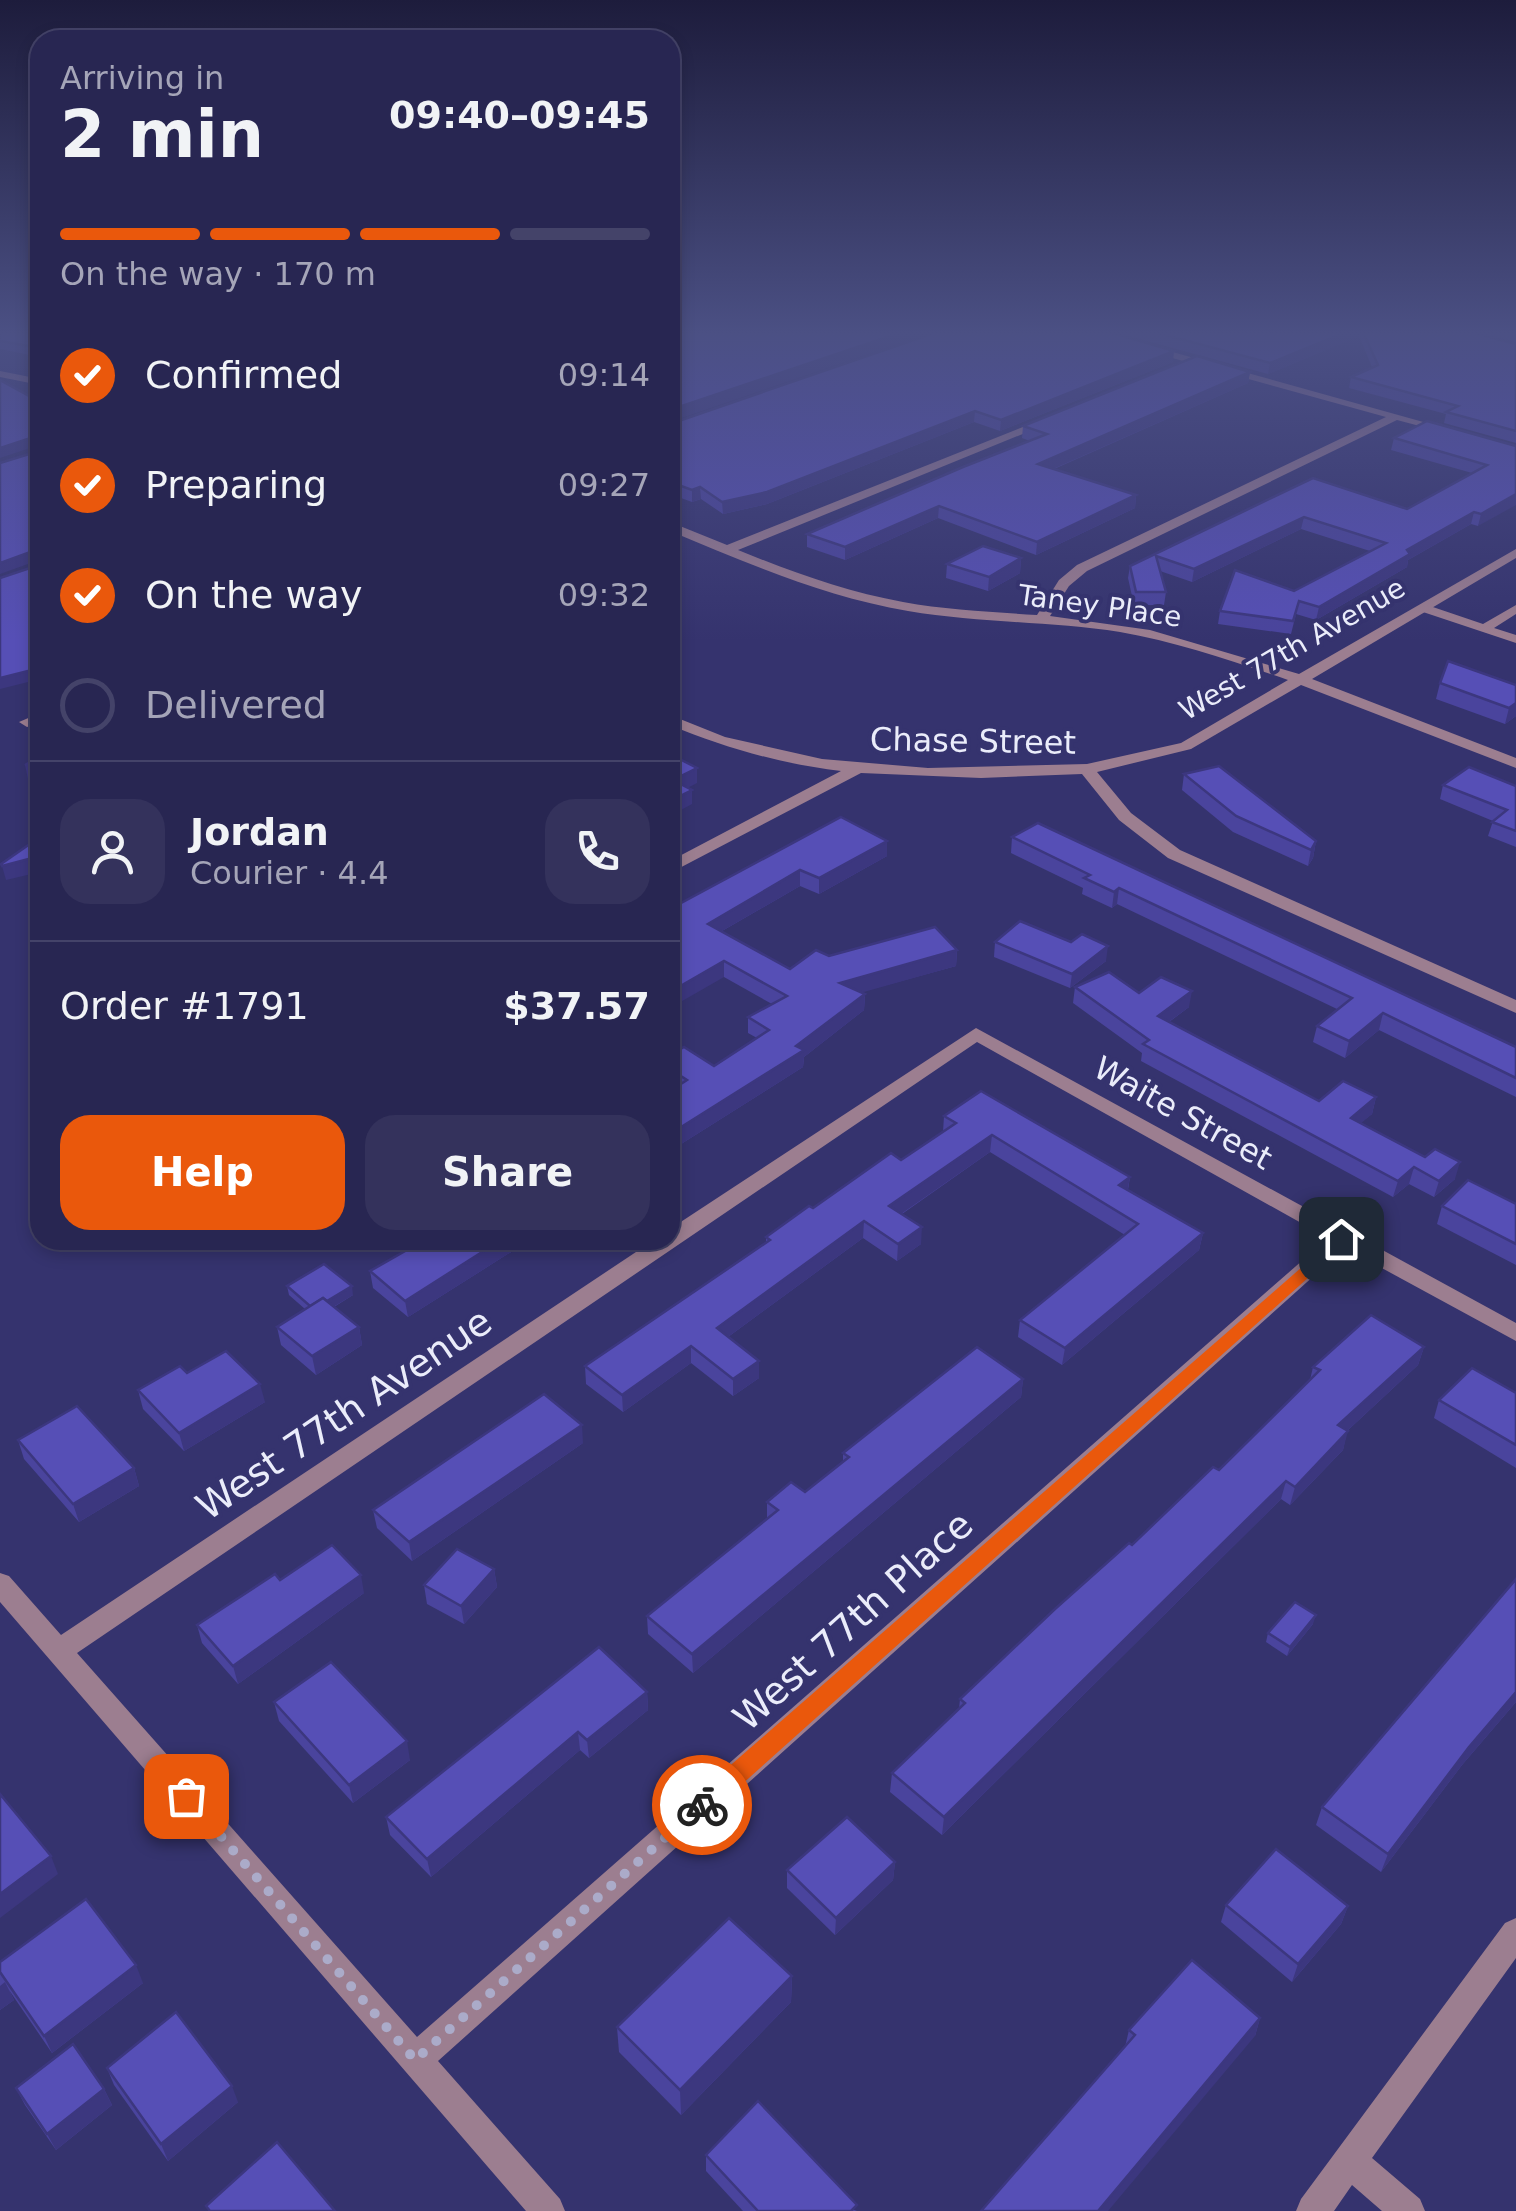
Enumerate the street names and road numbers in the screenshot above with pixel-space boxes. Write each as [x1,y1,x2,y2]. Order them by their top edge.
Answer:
street label: West 77th Avenue [1173,571,1411,727]
street label: Taney Place [1015,578,1184,634]
street label: Chase Street [870,720,1076,762]
street label: Waite Street [1087,1048,1279,1178]
street label: West 77th Avenue [188,1299,500,1529]
street label: West 77th Place [725,1502,981,1740]

